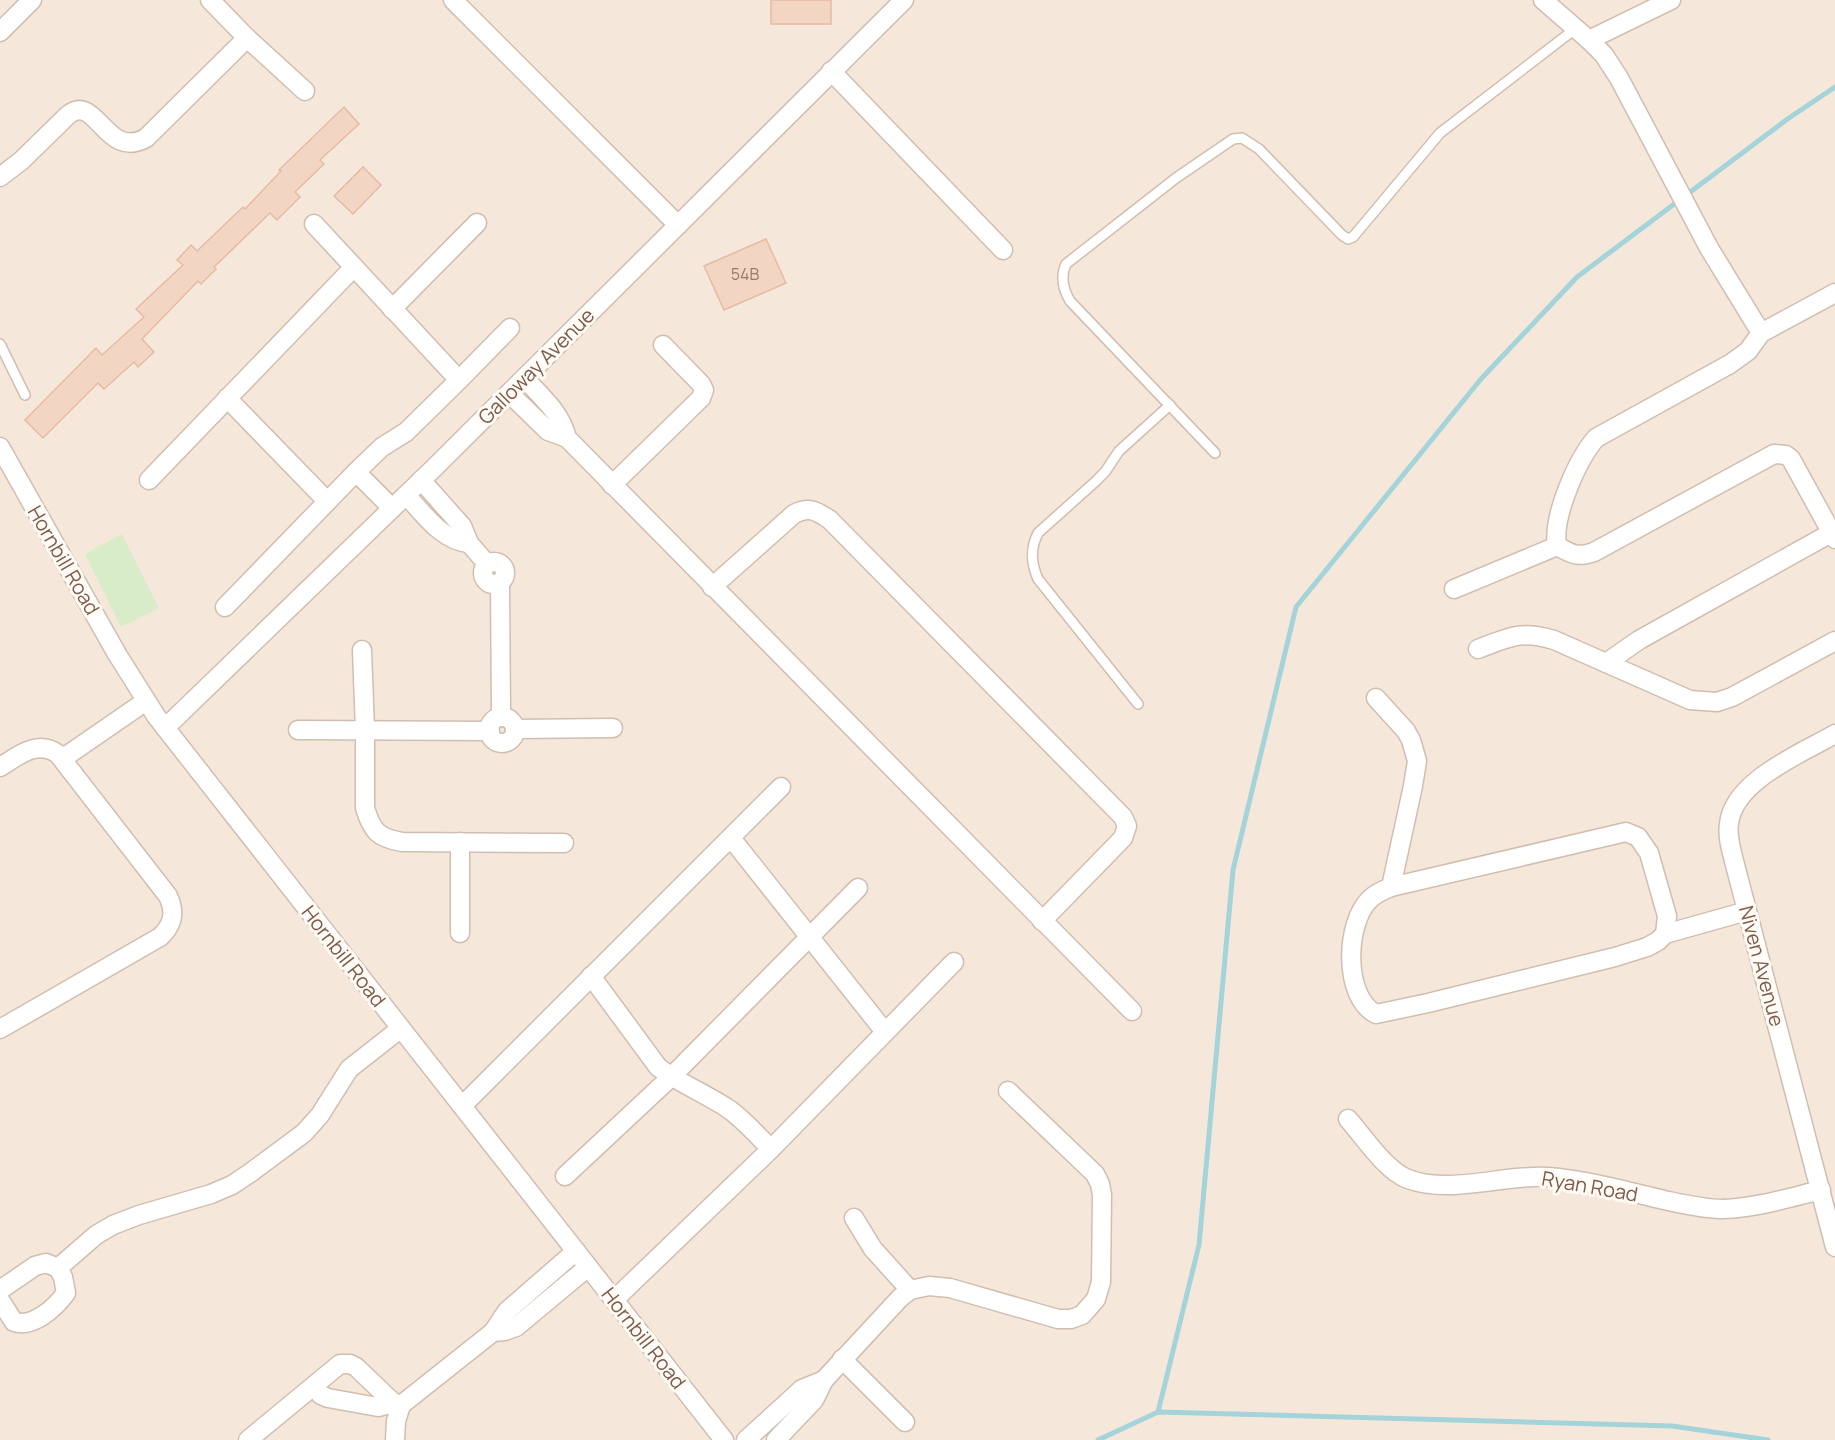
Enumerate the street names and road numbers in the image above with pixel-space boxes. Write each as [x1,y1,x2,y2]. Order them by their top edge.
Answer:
street label: Galloway Avenue [472,302,600,430]
street label: Hornbill Road [22,500,106,620]
street label: Hornbill Road [296,900,392,1012]
street label: Niven Avenue [1733,903,1791,1029]
street label: Ryan Road [1540,1164,1640,1208]
street label: Hornbill Road [596,1282,692,1394]

